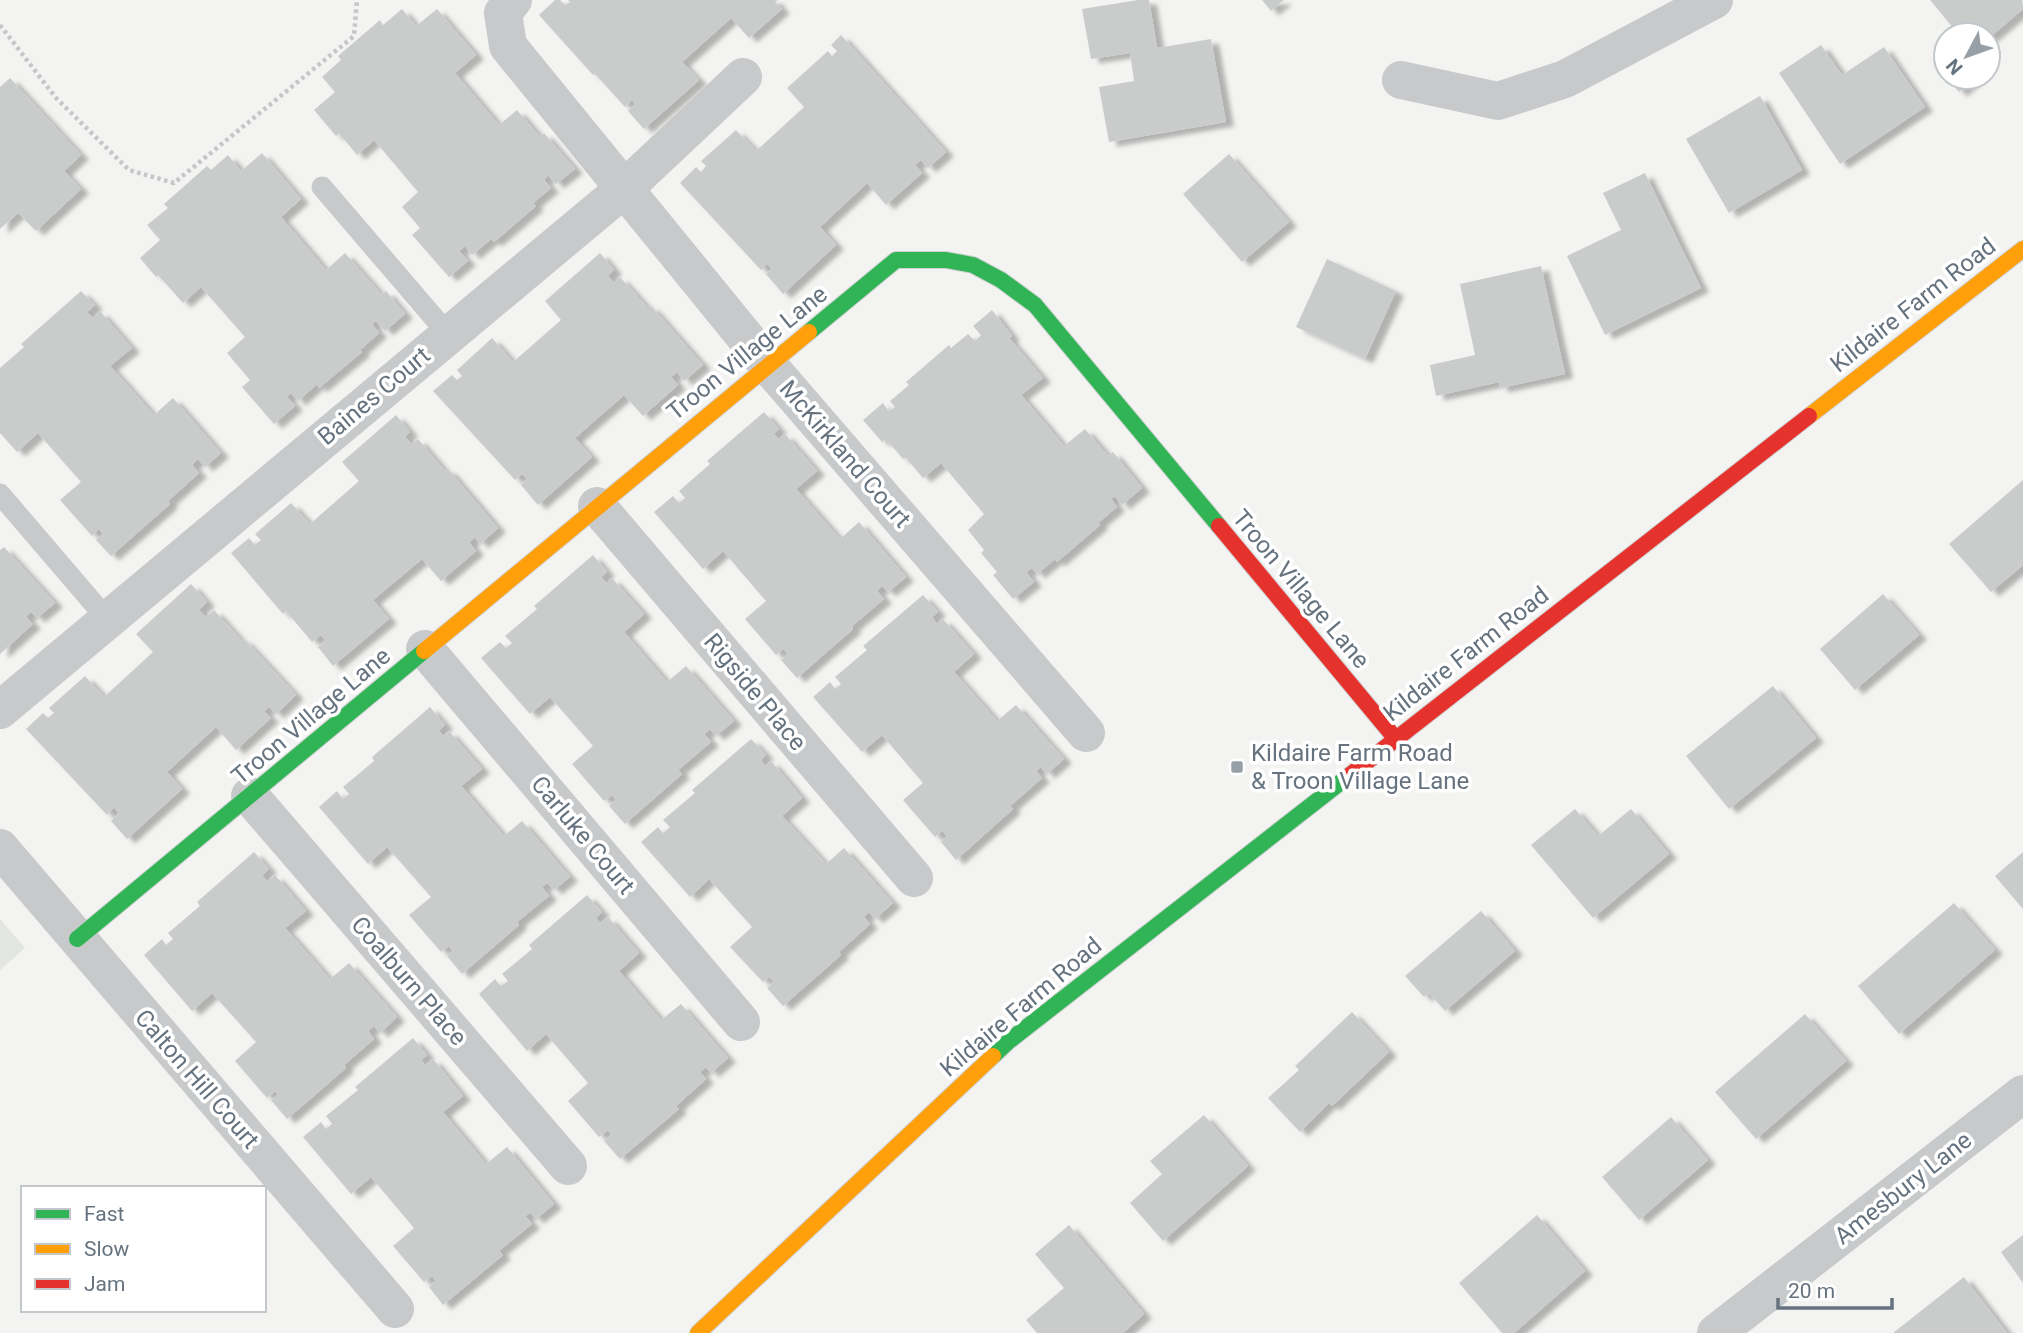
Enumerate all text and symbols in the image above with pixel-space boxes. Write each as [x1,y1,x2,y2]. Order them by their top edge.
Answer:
north arrow [1932,21,2002,91]
text: N [1941,54,1968,79]
street label: Kildaire Farm Road [1825,232,2001,378]
street label: Troon Village Lane [661,280,833,426]
street label: Baines Court [312,341,436,451]
street label: McKirkland Court [774,375,916,533]
street label: Troon Village Lane [1227,504,1375,674]
street label: Kildaire Farm Road [1378,581,1554,727]
street label: Rigside Place [698,628,812,756]
street label: Troon Village Lane [226,642,396,790]
place label: Kildaire Farm Road & Troon Village Lane [1251,739,1469,795]
marker: Kildaire Farm Road & Troon Village Lane [1229,759,1245,775]
street label: Carluke Court [525,770,641,900]
street label: Coalburn Place [345,911,473,1051]
street label: Kildaire Farm Road [935,931,1107,1083]
street label: Calton Hill Court [129,1004,265,1154]
street label: Amesbury Lane [1829,1126,1977,1250]
legend [21,1186,266,1312]
text: Fast [84,1202,125,1226]
text: Slow [84,1237,130,1261]
scale bar [1778,1266,1892,1310]
text: Jam [84,1272,125,1296]
text: 20 m [1788,1279,1835,1303]

